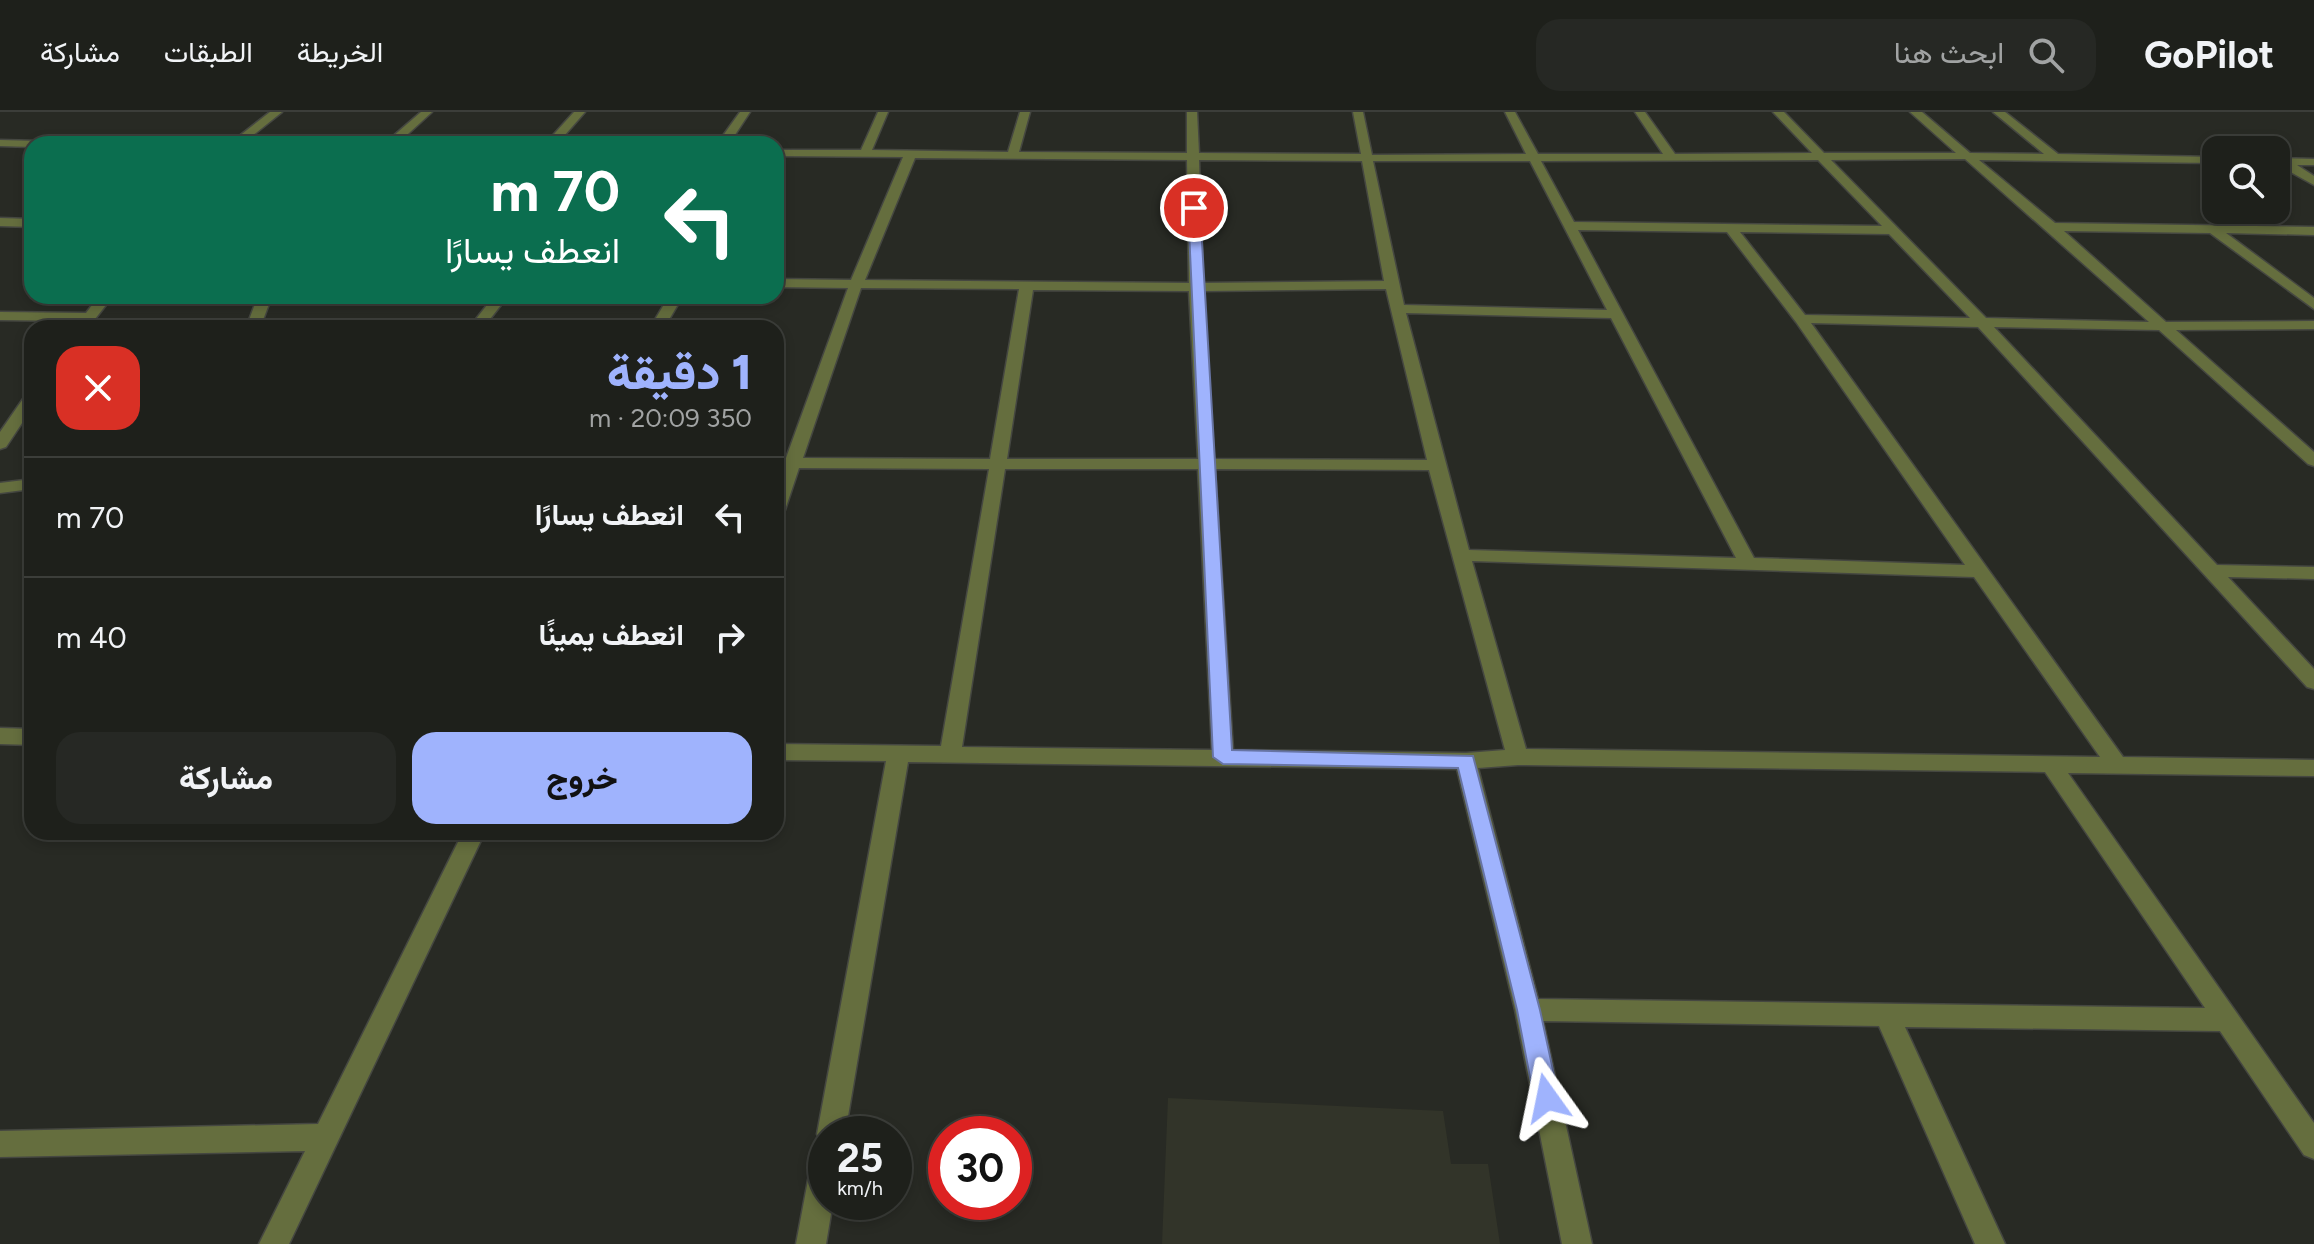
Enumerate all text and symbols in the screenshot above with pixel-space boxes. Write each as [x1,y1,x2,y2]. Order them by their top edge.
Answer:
search box [1536,19,2096,91]
text: GoPilot [2144,32,2274,78]
icon: search [2024,33,2068,77]
text: ابحث هنا [1894,34,2004,71]
text: مشاركة [40,35,120,69]
text: الطبقات [164,35,253,69]
text: الخريطة [297,35,383,69]
map controls [2202,136,2290,224]
button: search [2202,136,2290,224]
text: 70 m [490,158,620,225]
icon: left [648,168,752,272]
pin [1160,174,1228,242]
icon: arrive [1172,186,1216,230]
text: انعطف يسارًا [445,229,620,272]
text: 1 دقيقة [607,343,752,401]
button: close [56,346,140,430]
text: 350 m · 20:09 [589,402,752,434]
icon: left [708,495,752,539]
text: انعطف يسارًا [535,496,684,533]
text: 70 m [56,499,124,536]
icon: right [708,615,752,659]
text: انعطف يمينًا [539,616,684,653]
text: 40 m [56,619,127,656]
button: مشاركة [56,732,396,824]
button: خروج [412,732,752,824]
position arrow [1505,1056,1589,1140]
speed limit sign: 30 [928,1116,1032,1220]
text: 25 [837,1134,883,1182]
text: km/h [837,1176,883,1200]

